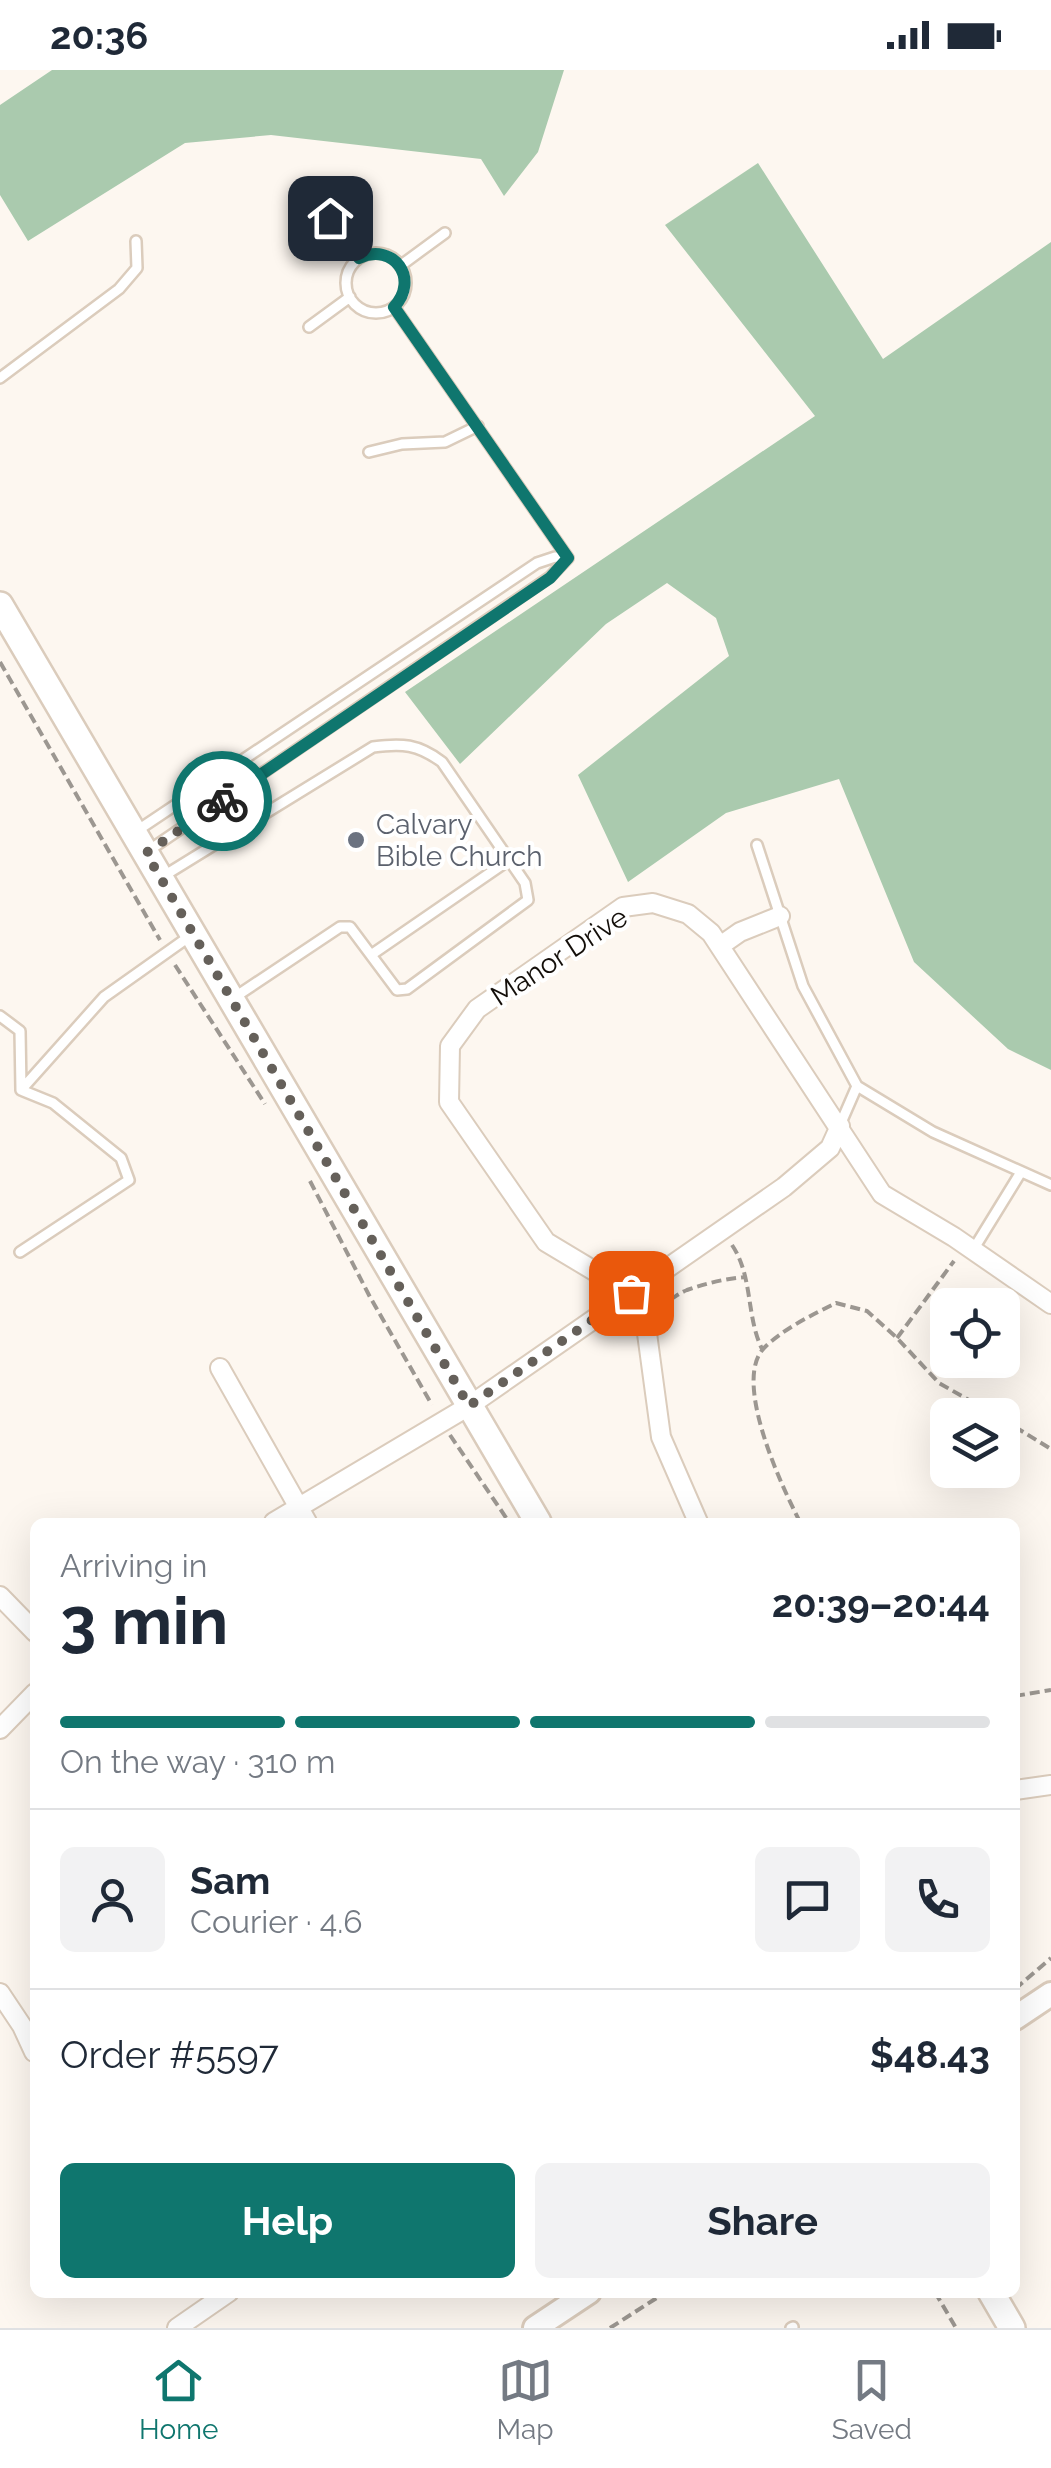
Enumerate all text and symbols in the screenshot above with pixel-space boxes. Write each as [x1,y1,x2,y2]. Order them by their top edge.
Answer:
text: 20:36 [50,13,148,58]
pin [288,176,373,261]
icon: home [303,191,358,246]
courier [172,751,272,851]
icon: bike [195,774,250,829]
place label: Calvary Bible Church [376,808,542,873]
marker: Calvary Bible Church [345,829,367,851]
street label: Manor Drive [485,900,634,1013]
pin [589,1251,674,1336]
icon: bag [604,1266,659,1321]
map controls [930,1288,1020,1488]
button: locate [930,1288,1020,1378]
button: layers [930,1398,1020,1488]
text: Arriving in [60,1547,207,1584]
text: 20:39–20:44 [772,1581,990,1626]
text: 3 min [60,1583,228,1659]
text: On the way · 310 m [60,1743,336,1780]
button: person [60,1847,165,1952]
button: chat [755,1847,860,1952]
button: phone [885,1847,990,1952]
text: Sam [190,1858,270,1903]
text: Courier · 4.6 [190,1903,363,1940]
text: Order #5597 [60,2032,279,2077]
text: $48.43 [870,2032,990,2077]
button: Help [60,2163,515,2278]
button: Share [535,2163,990,2278]
tab: Home [139,2353,218,2446]
tab: Map [497,2353,554,2446]
tab: Saved [832,2353,912,2446]

